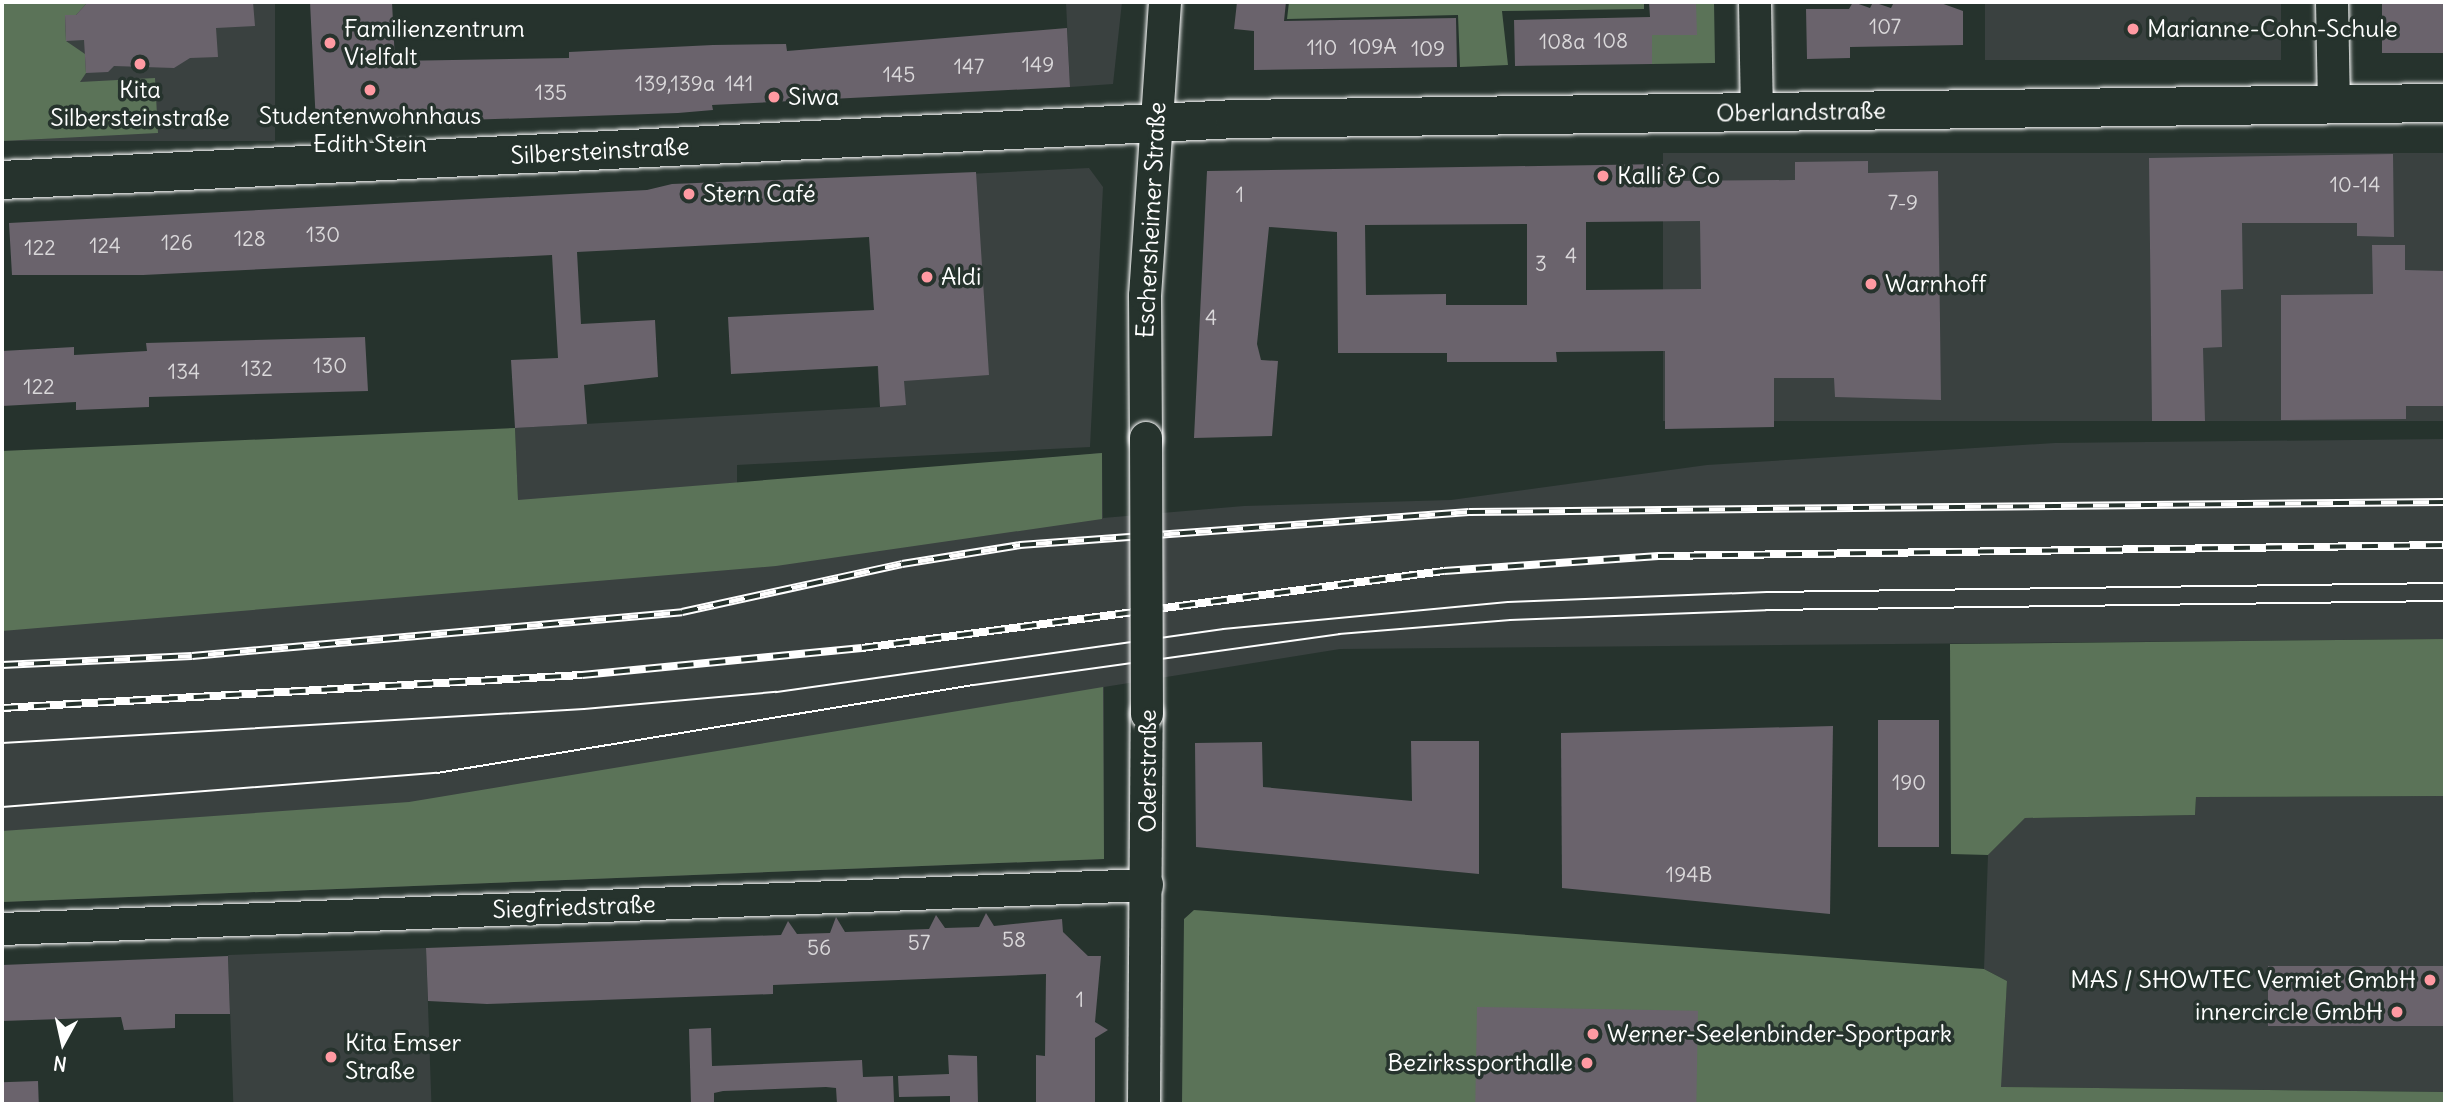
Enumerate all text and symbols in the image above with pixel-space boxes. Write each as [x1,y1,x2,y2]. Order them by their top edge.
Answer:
house number: 107 [1869,14,1901,40]
place label: Familienzentrum Vielfalt [344,15,525,71]
place label: Marianne-Cohn-Schule [2147,15,2398,43]
marker: Marianne-Cohn-Schule [2125,21,2141,37]
house number: 108 [1594,28,1628,54]
house number: 108a [1539,29,1585,55]
house number: 109A [1349,34,1397,60]
marker: Familienzentrum Vielfalt [322,35,338,51]
house number: 110 [1307,35,1337,61]
house number: 109 [1411,36,1445,62]
house number: 149 [1022,52,1054,78]
house number: 147 [954,54,984,80]
marker: Kita Silbersteinstraße [132,56,148,72]
house number: 145 [883,62,915,88]
house number: 139,139a [635,71,715,97]
house number: 141 [725,71,753,97]
place label: Kita Silbersteinstraße [50,76,230,132]
house number: 135 [535,80,567,106]
marker: Studentenwohnhaus Edith Stein [362,82,378,98]
place label: Siwa [788,83,839,111]
marker: Siwa [766,89,782,105]
street label: Oberlandstraße [1716,96,1886,128]
street label: Eschersheimer Straße [1130,101,1172,339]
place label: Studentenwohnhaus Edith Stein [259,102,481,158]
street label: Silbersteinstraße [510,132,690,170]
place label: Kalli & Co [1617,162,1720,190]
marker: Kalli & Co [1595,168,1611,184]
house number: 10-14 [2330,172,2380,198]
place label: Stern Café [703,180,816,208]
house number: 1 [1236,182,1244,208]
marker: Stern Café [681,186,697,202]
house number: 7-9 [1888,190,1918,216]
house number: 130 [306,222,340,248]
house number: 128 [234,226,266,252]
house number: 126 [161,230,193,256]
house number: 124 [89,233,121,259]
house number: 122 [24,235,56,261]
house number: 4 [1565,243,1577,269]
house number: 3 [1535,251,1547,277]
place label: Aldi [941,263,981,291]
marker: Aldi [919,269,935,285]
place label: Warnhoff [1885,270,1986,298]
marker: Warnhoff [1863,276,1879,292]
house number: 4 [1205,305,1217,331]
house number: 130 [313,353,347,379]
house number: 132 [241,356,273,382]
house number: 134 [168,359,200,385]
house number: 122 [23,374,55,400]
street label: Oderstraße [1134,709,1162,833]
house number: 190 [1892,770,1926,796]
house number: 194B [1666,862,1712,888]
street label: Siegfriedstraße [492,890,656,924]
house number: 58 [1002,927,1026,953]
house number: 57 [908,930,930,956]
house number: 56 [807,935,831,961]
place label: MAS / SHOWTEC Vermiet GmbH [2070,966,2416,994]
marker: MAS / SHOWTEC Vermiet GmbH [2422,972,2438,988]
house number: 1 [1076,987,1084,1013]
place label: innercircle GmbH [2195,998,2383,1026]
marker: innercircle GmbH [2389,1004,2405,1020]
north arrow [28,1008,98,1078]
place label: Werner-Seelenbinder-Sportpark [1607,1020,1952,1048]
marker: Werner-Seelenbinder-Sportpark [1585,1026,1601,1042]
place label: Kita Emser Straße [345,1029,461,1085]
marker: Kita Emser Straße [323,1049,339,1065]
place label: Bezirkssporthalle [1387,1049,1573,1077]
text: N [52,1051,68,1077]
marker: Bezirkssporthalle [1579,1055,1595,1071]

